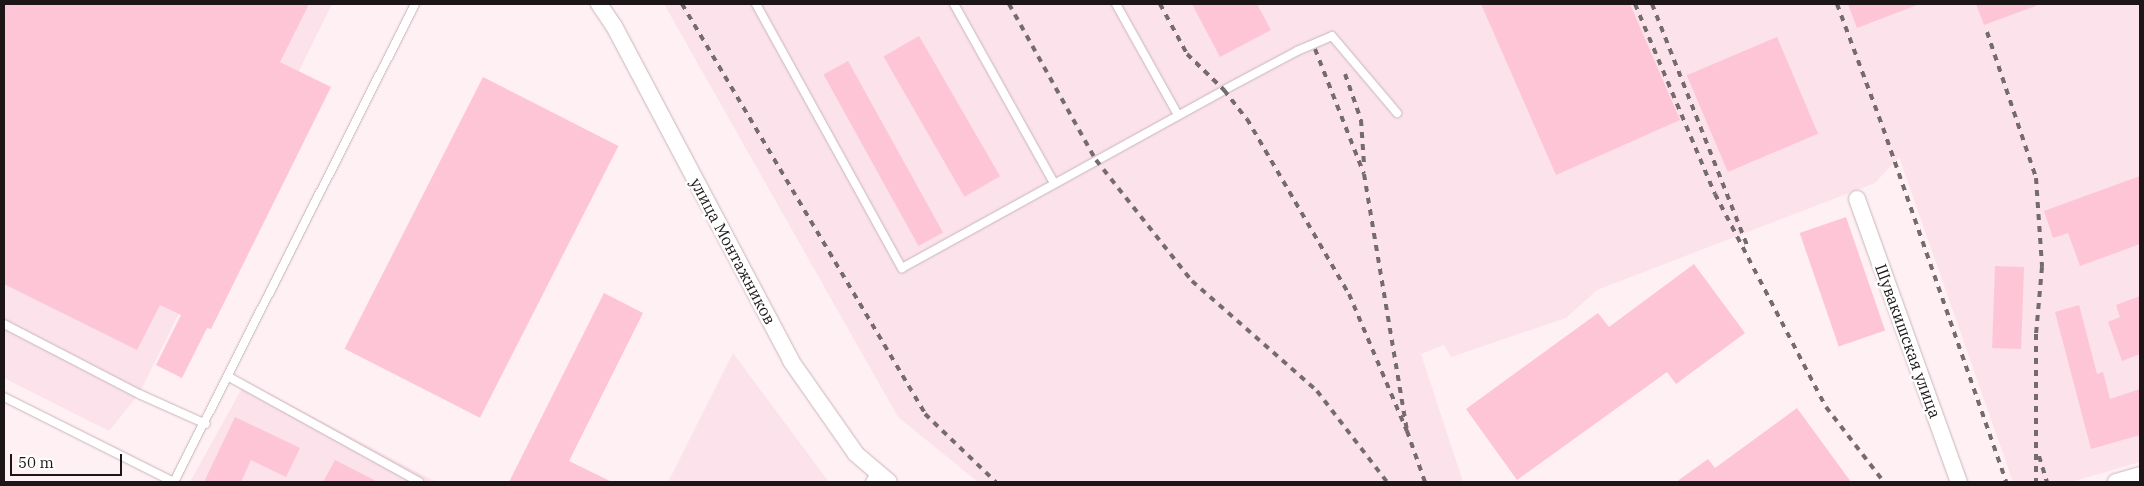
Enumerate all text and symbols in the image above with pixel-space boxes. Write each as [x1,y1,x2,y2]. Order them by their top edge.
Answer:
street label: улица Монтажников [686,175,780,327]
street label: Шувакишская улица [1871,261,1945,421]
scale bar [12,444,125,476]
text: 50 m [18,453,54,472]

